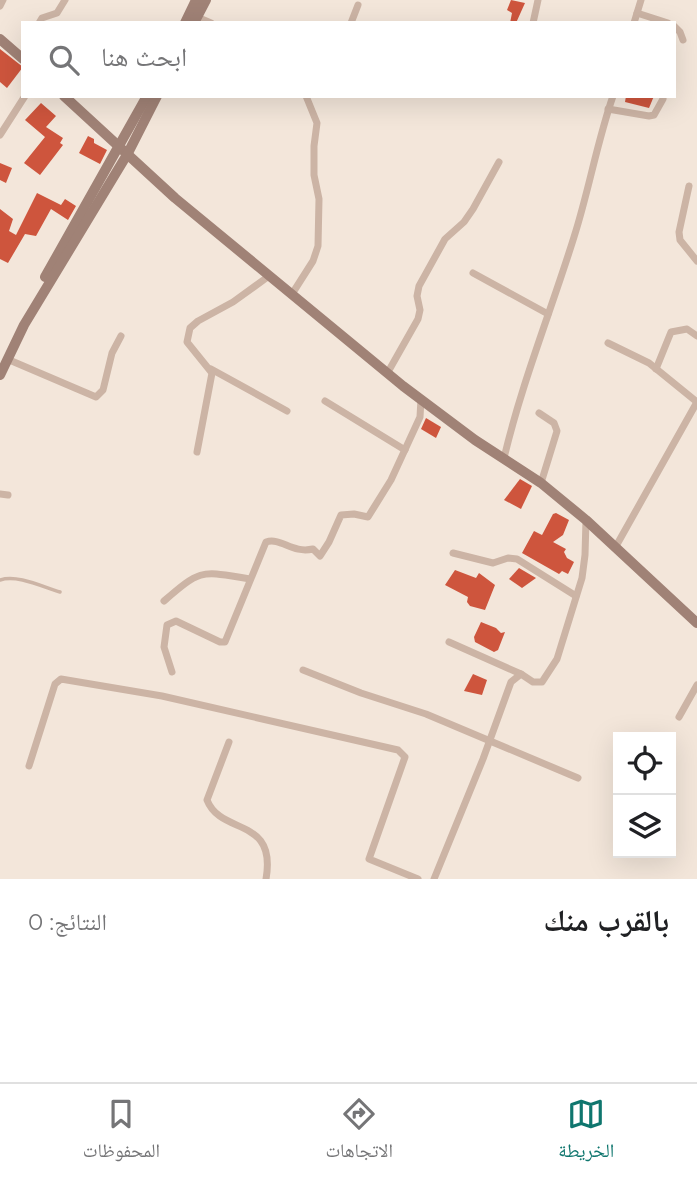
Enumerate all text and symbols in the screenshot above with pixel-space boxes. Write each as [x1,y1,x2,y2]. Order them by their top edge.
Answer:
search box [21,21,676,98]
icon: search [45,41,83,79]
text: ابحث هنا [101,41,187,73]
map controls [613,732,676,858]
button: locate [613,732,676,795]
button: layers [613,795,676,858]
text: بالقرب منك [543,902,669,939]
text: النتائج: 0 [28,908,107,936]
tab: المحفوظات [83,1095,160,1169]
tab: الاتجاهات [325,1095,393,1169]
tab: الخريطة [558,1095,614,1169]

